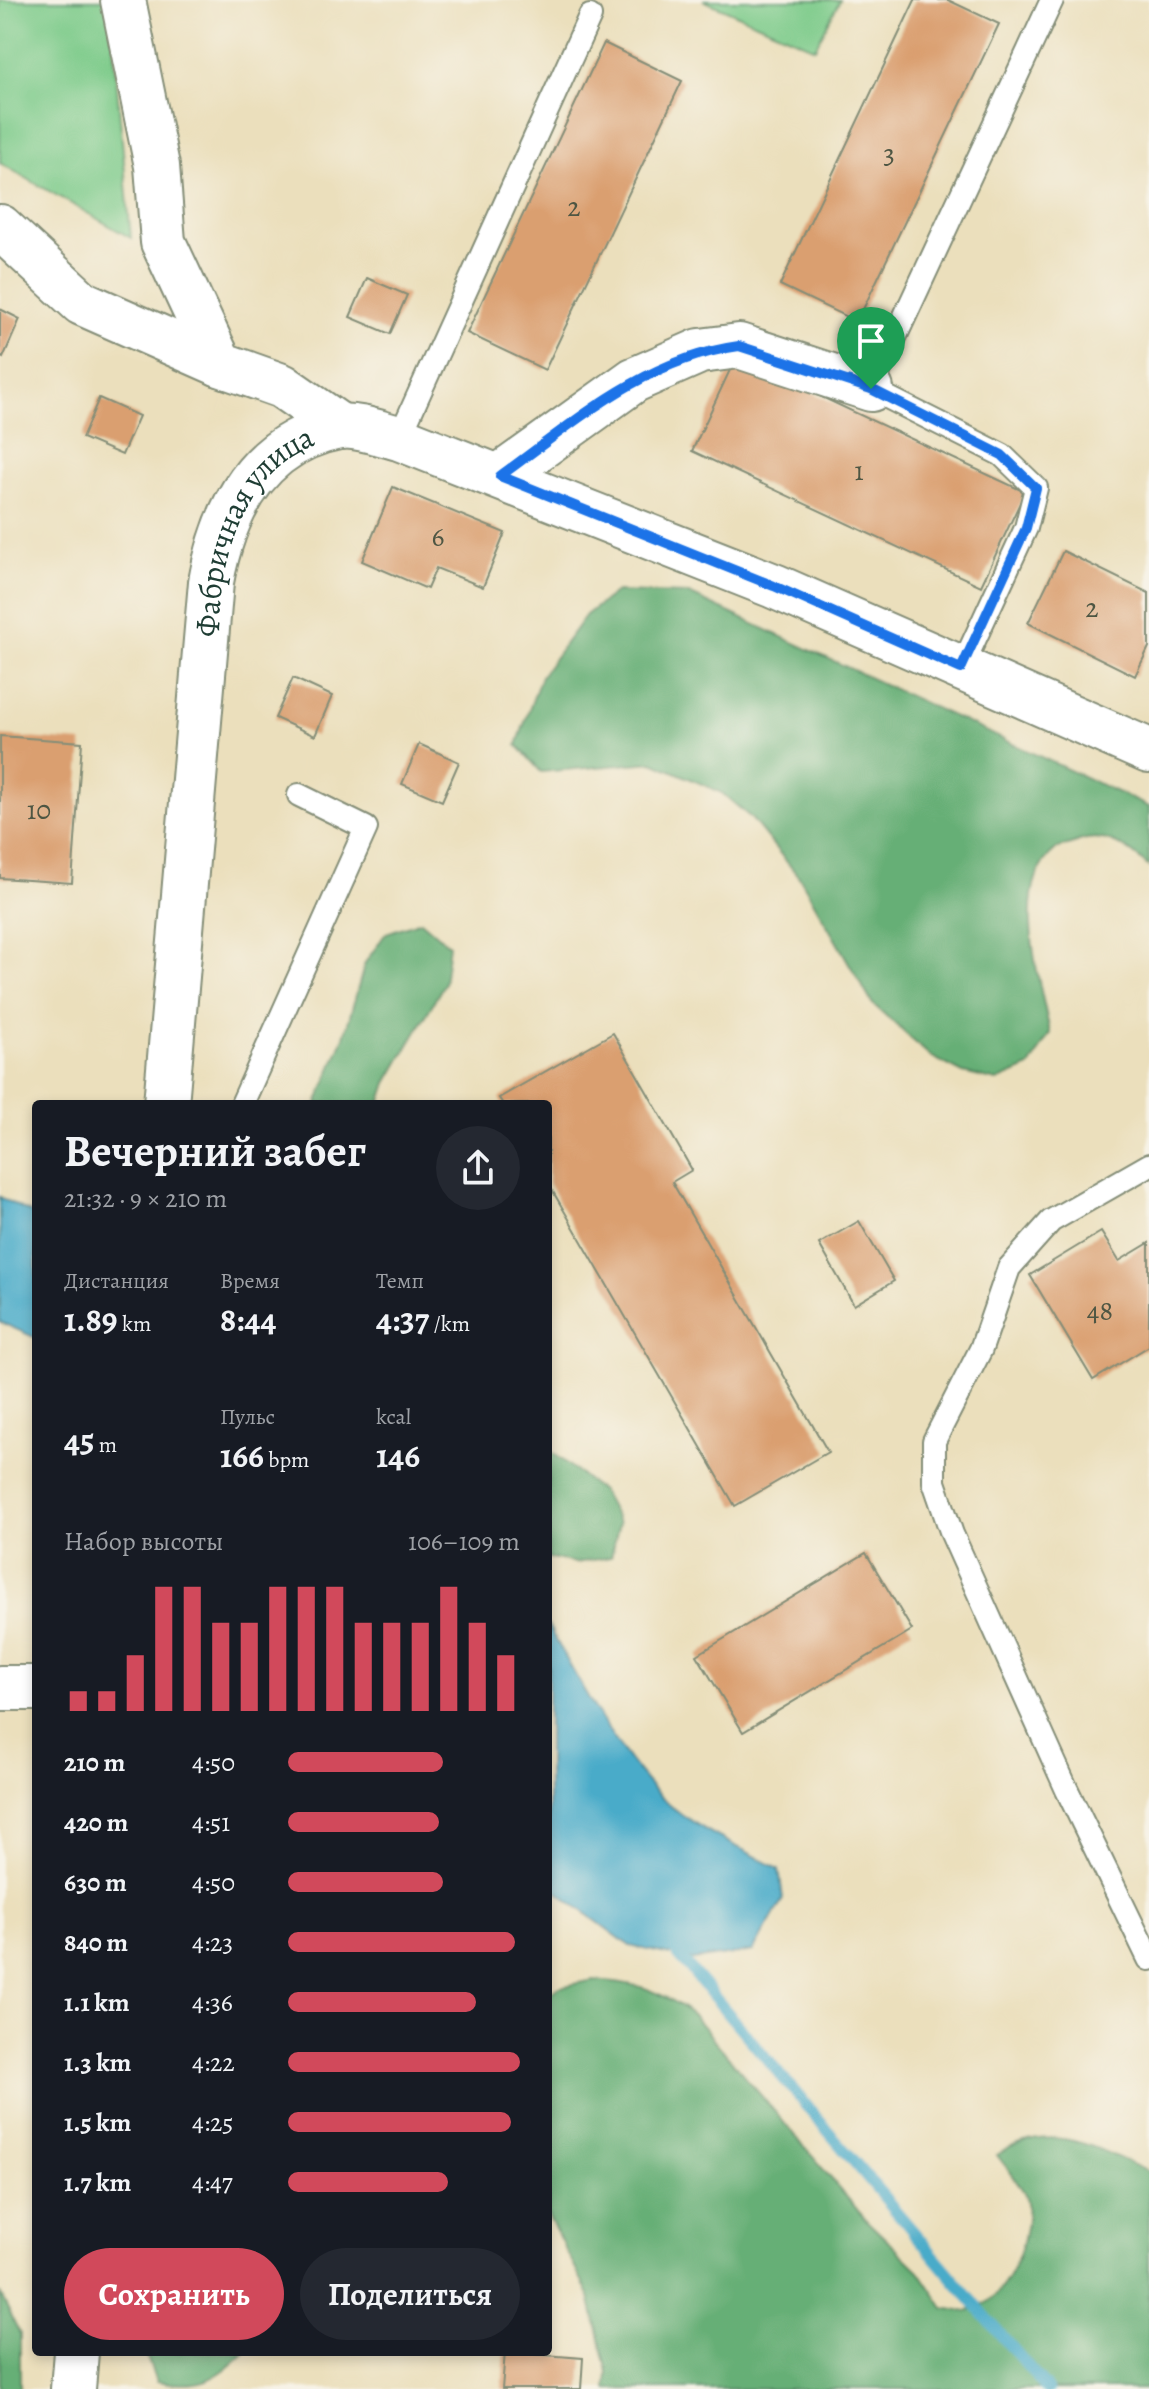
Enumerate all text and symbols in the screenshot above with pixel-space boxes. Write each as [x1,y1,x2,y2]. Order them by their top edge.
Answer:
house number: 3 [883,135,895,173]
house number: 2 [567,188,581,226]
pin [837,307,905,389]
icon: arrive [849,319,893,363]
street label: Фабричная улица [184,414,321,639]
house number: 1 [854,452,864,490]
house number: 6 [432,518,445,556]
house number: 2 [1085,589,1099,627]
house number: 10 [27,791,51,829]
text: Вечерний забег [64,1121,366,1181]
button: share [436,1126,520,1210]
text: 21:32 · 9 × 210 m [64,1181,227,1216]
text: Дистанция [64,1266,169,1296]
text: Время [220,1266,280,1296]
text: Темп [376,1266,424,1296]
house number: 48 [1087,1292,1113,1330]
text: 1.89 [64,1296,118,1343]
text: 8:44 [220,1296,276,1343]
text: 4:37 [376,1296,429,1343]
text: km [118,1309,151,1339]
text: /km [429,1309,470,1339]
text: Пульс [220,1402,275,1432]
text: kcal [376,1402,411,1432]
text: 45 [64,1417,95,1464]
text: m [95,1430,117,1460]
text: 166 [220,1432,264,1479]
text: 146 [376,1432,420,1479]
text: bpm [264,1445,309,1475]
text: Набор высоты [64,1524,223,1559]
text: 106–109 m [408,1524,520,1559]
text: 210 m [64,1745,125,1780]
text: 4:50 [192,1745,235,1780]
text: 420 m [64,1805,128,1840]
text: 4:51 [192,1805,230,1840]
text: 630 m [64,1865,127,1900]
text: 4:50 [192,1865,235,1900]
text: 840 m [64,1925,128,1960]
text: 4:23 [192,1925,233,1960]
text: 1.1 km [64,1985,130,2020]
text: 4:36 [192,1985,233,2020]
text: 1.3 km [64,2045,131,2080]
text: 4:22 [192,2045,235,2080]
text: 1.5 km [64,2105,131,2140]
text: 4:25 [192,2105,234,2140]
text: 1.7 km [64,2165,131,2200]
text: 4:47 [192,2165,233,2200]
button: Сохранить [64,2248,284,2340]
button: Поделиться [300,2248,520,2340]

